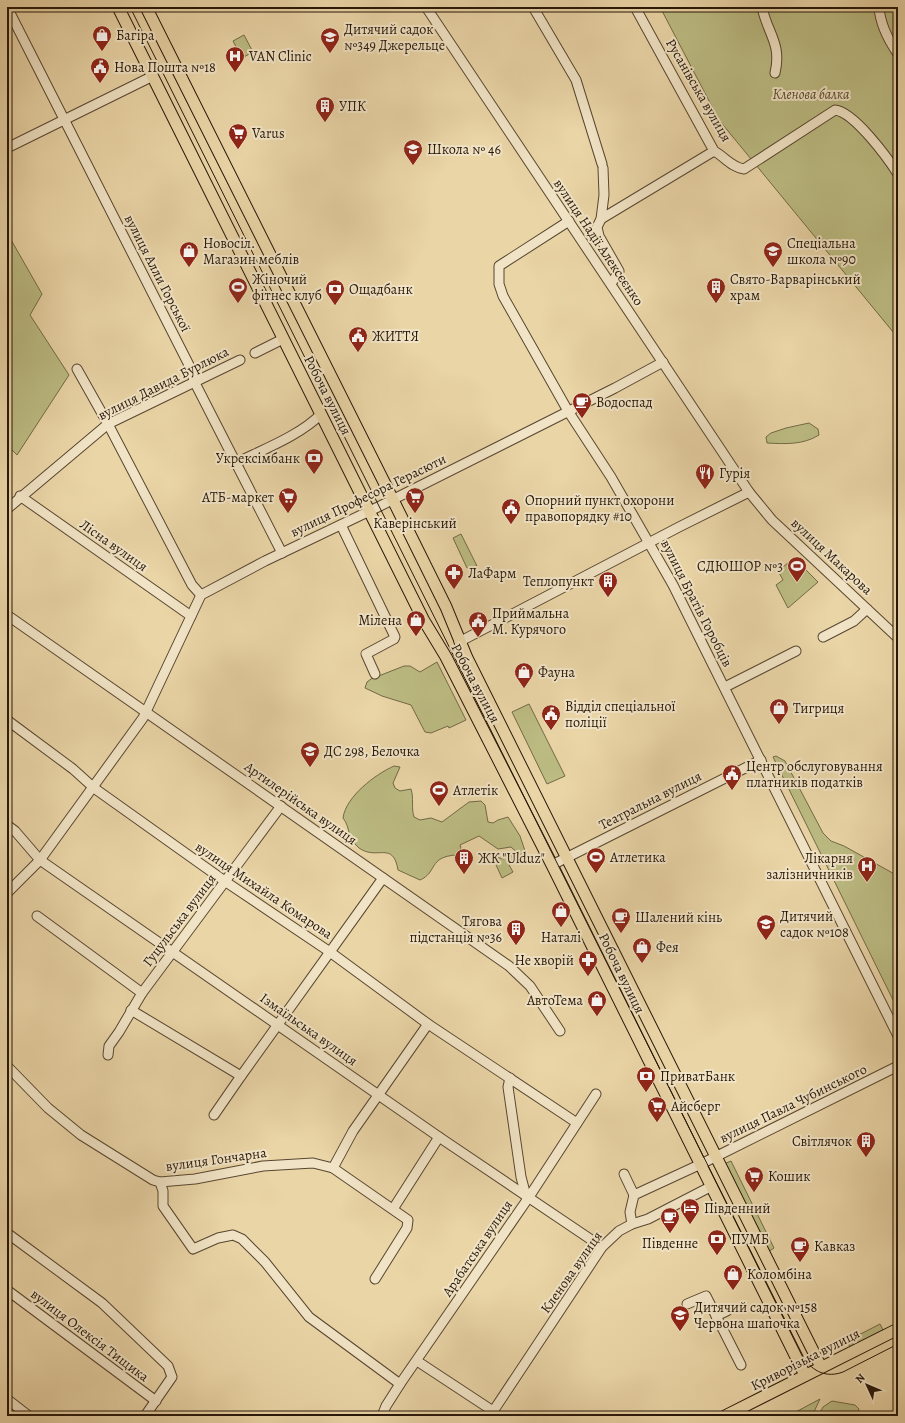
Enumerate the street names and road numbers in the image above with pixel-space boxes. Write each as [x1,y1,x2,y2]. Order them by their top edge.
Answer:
street label: Русанівська вулиця [661,35,736,146]
street label: вулиця Надії Алексєєнко [549,175,648,309]
street label: вулиця Алли Горської [120,211,195,335]
street label: вулиця Давида Бурлюка [95,342,232,425]
street label: Робоча вулиця [299,352,356,439]
street label: вулиця Професора Герасюти [287,449,449,542]
street label: вулиця Макарова [787,514,877,599]
street label: Лісна вулиця [76,515,152,576]
street label: вулиця Братів Горобців [656,536,737,670]
street label: Робоча вулиця [447,640,505,726]
street label: Артилерійська вулиця [240,757,361,850]
street label: Театральна вулиця [596,766,705,835]
street label: вулиця Михайла Комарова [191,837,337,944]
street label: Гуцульська вулиця [138,870,221,971]
street label: Робоча вулиця [594,930,649,1017]
street label: Ізмаїльська вулиця [256,989,361,1070]
street label: вулиця Павла Чубинського [716,1059,870,1147]
street label: вулиця Гончарна [164,1143,268,1176]
street label: Арабатська вулиця [437,1196,517,1301]
street label: Кленова вулиця [536,1227,607,1317]
street label: вулиця Олексія Тищика [27,1285,153,1387]
street label: Криворізька вулиця [747,1324,863,1395]

